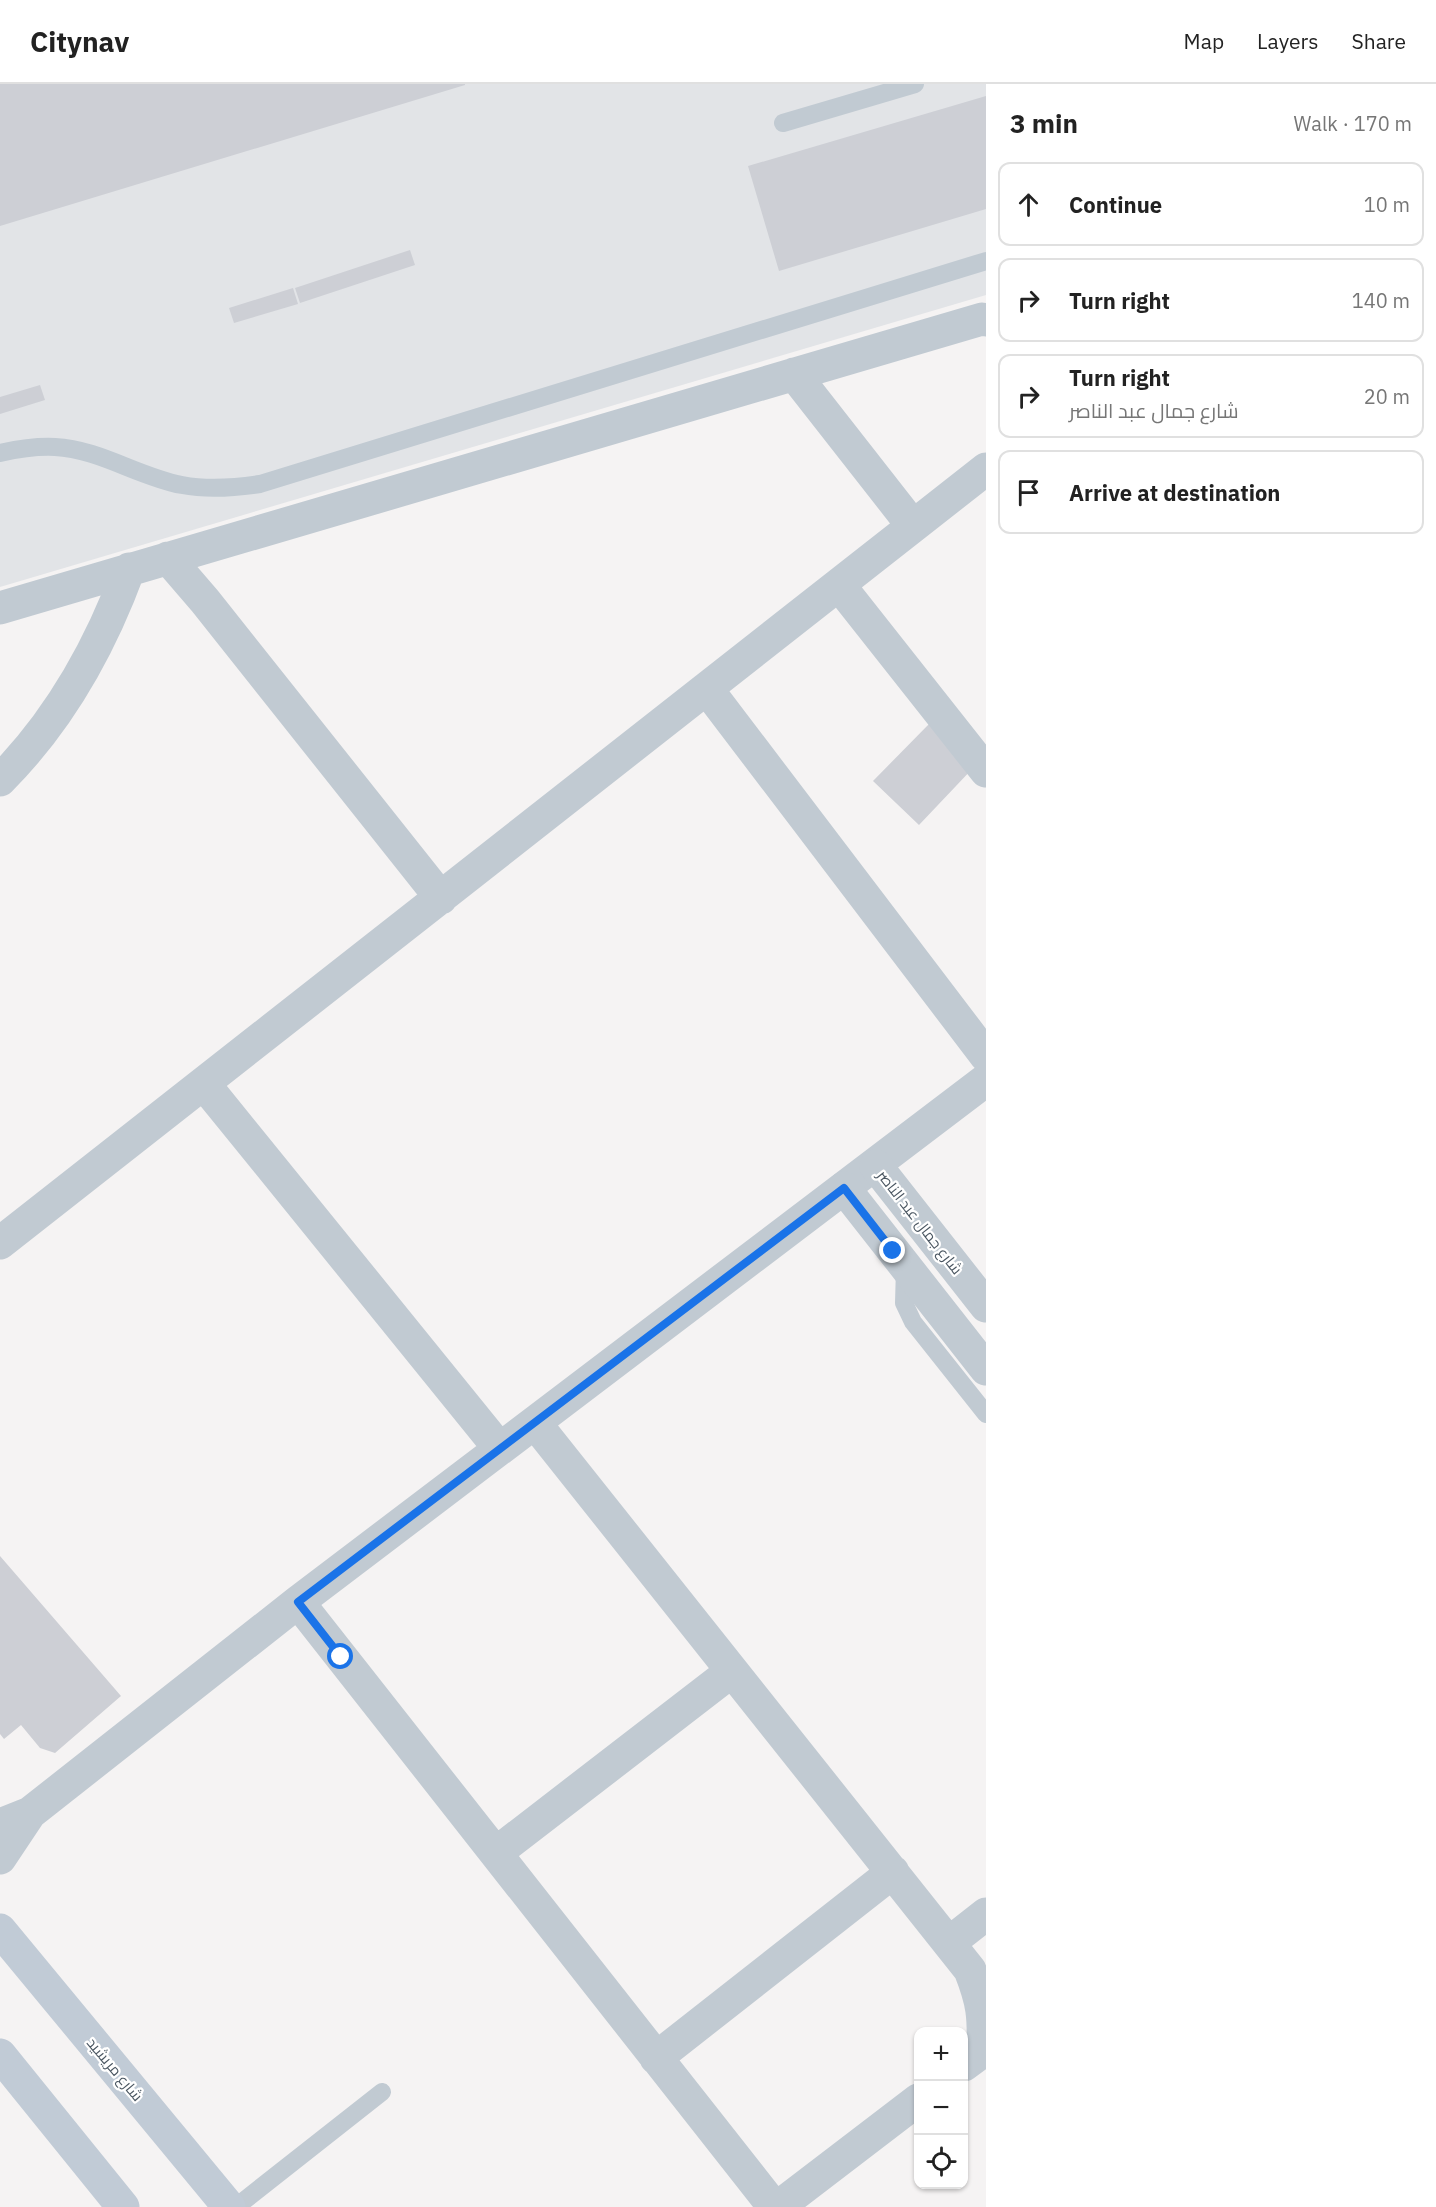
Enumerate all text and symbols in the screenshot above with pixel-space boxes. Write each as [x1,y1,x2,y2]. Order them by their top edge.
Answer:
text: Citynav [30,23,129,60]
text: Map [1184,27,1224,55]
text: Layers [1257,27,1319,55]
text: Share [1352,27,1406,55]
text: 3 min [1010,106,1078,140]
text: Walk · 170 m [1294,110,1412,137]
icon: ahead [1012,188,1045,221]
text: Continue [1069,190,1162,219]
text: 10 m [1364,191,1410,218]
icon: right [1012,284,1045,317]
text: Turn right [1069,286,1170,315]
text: 140 m [1352,287,1410,314]
text: Turn right [1069,363,1170,392]
icon: right [1012,380,1045,413]
text: 20 m [1364,383,1410,410]
text: شارع جمال عبد الناصر [1069,397,1239,424]
icon: arrive [1012,476,1045,509]
text: Arrive at destination [1069,478,1280,507]
street label: شارع جمال عبد الناصر [871,1165,967,1279]
route end [879,1237,905,1263]
route start [327,1643,353,1669]
map controls [914,2027,968,2189]
button: + [914,2027,968,2081]
street label: شارع مريشيد [81,2033,147,2106]
button: − [914,2081,968,2135]
button: locate [914,2135,968,2189]

